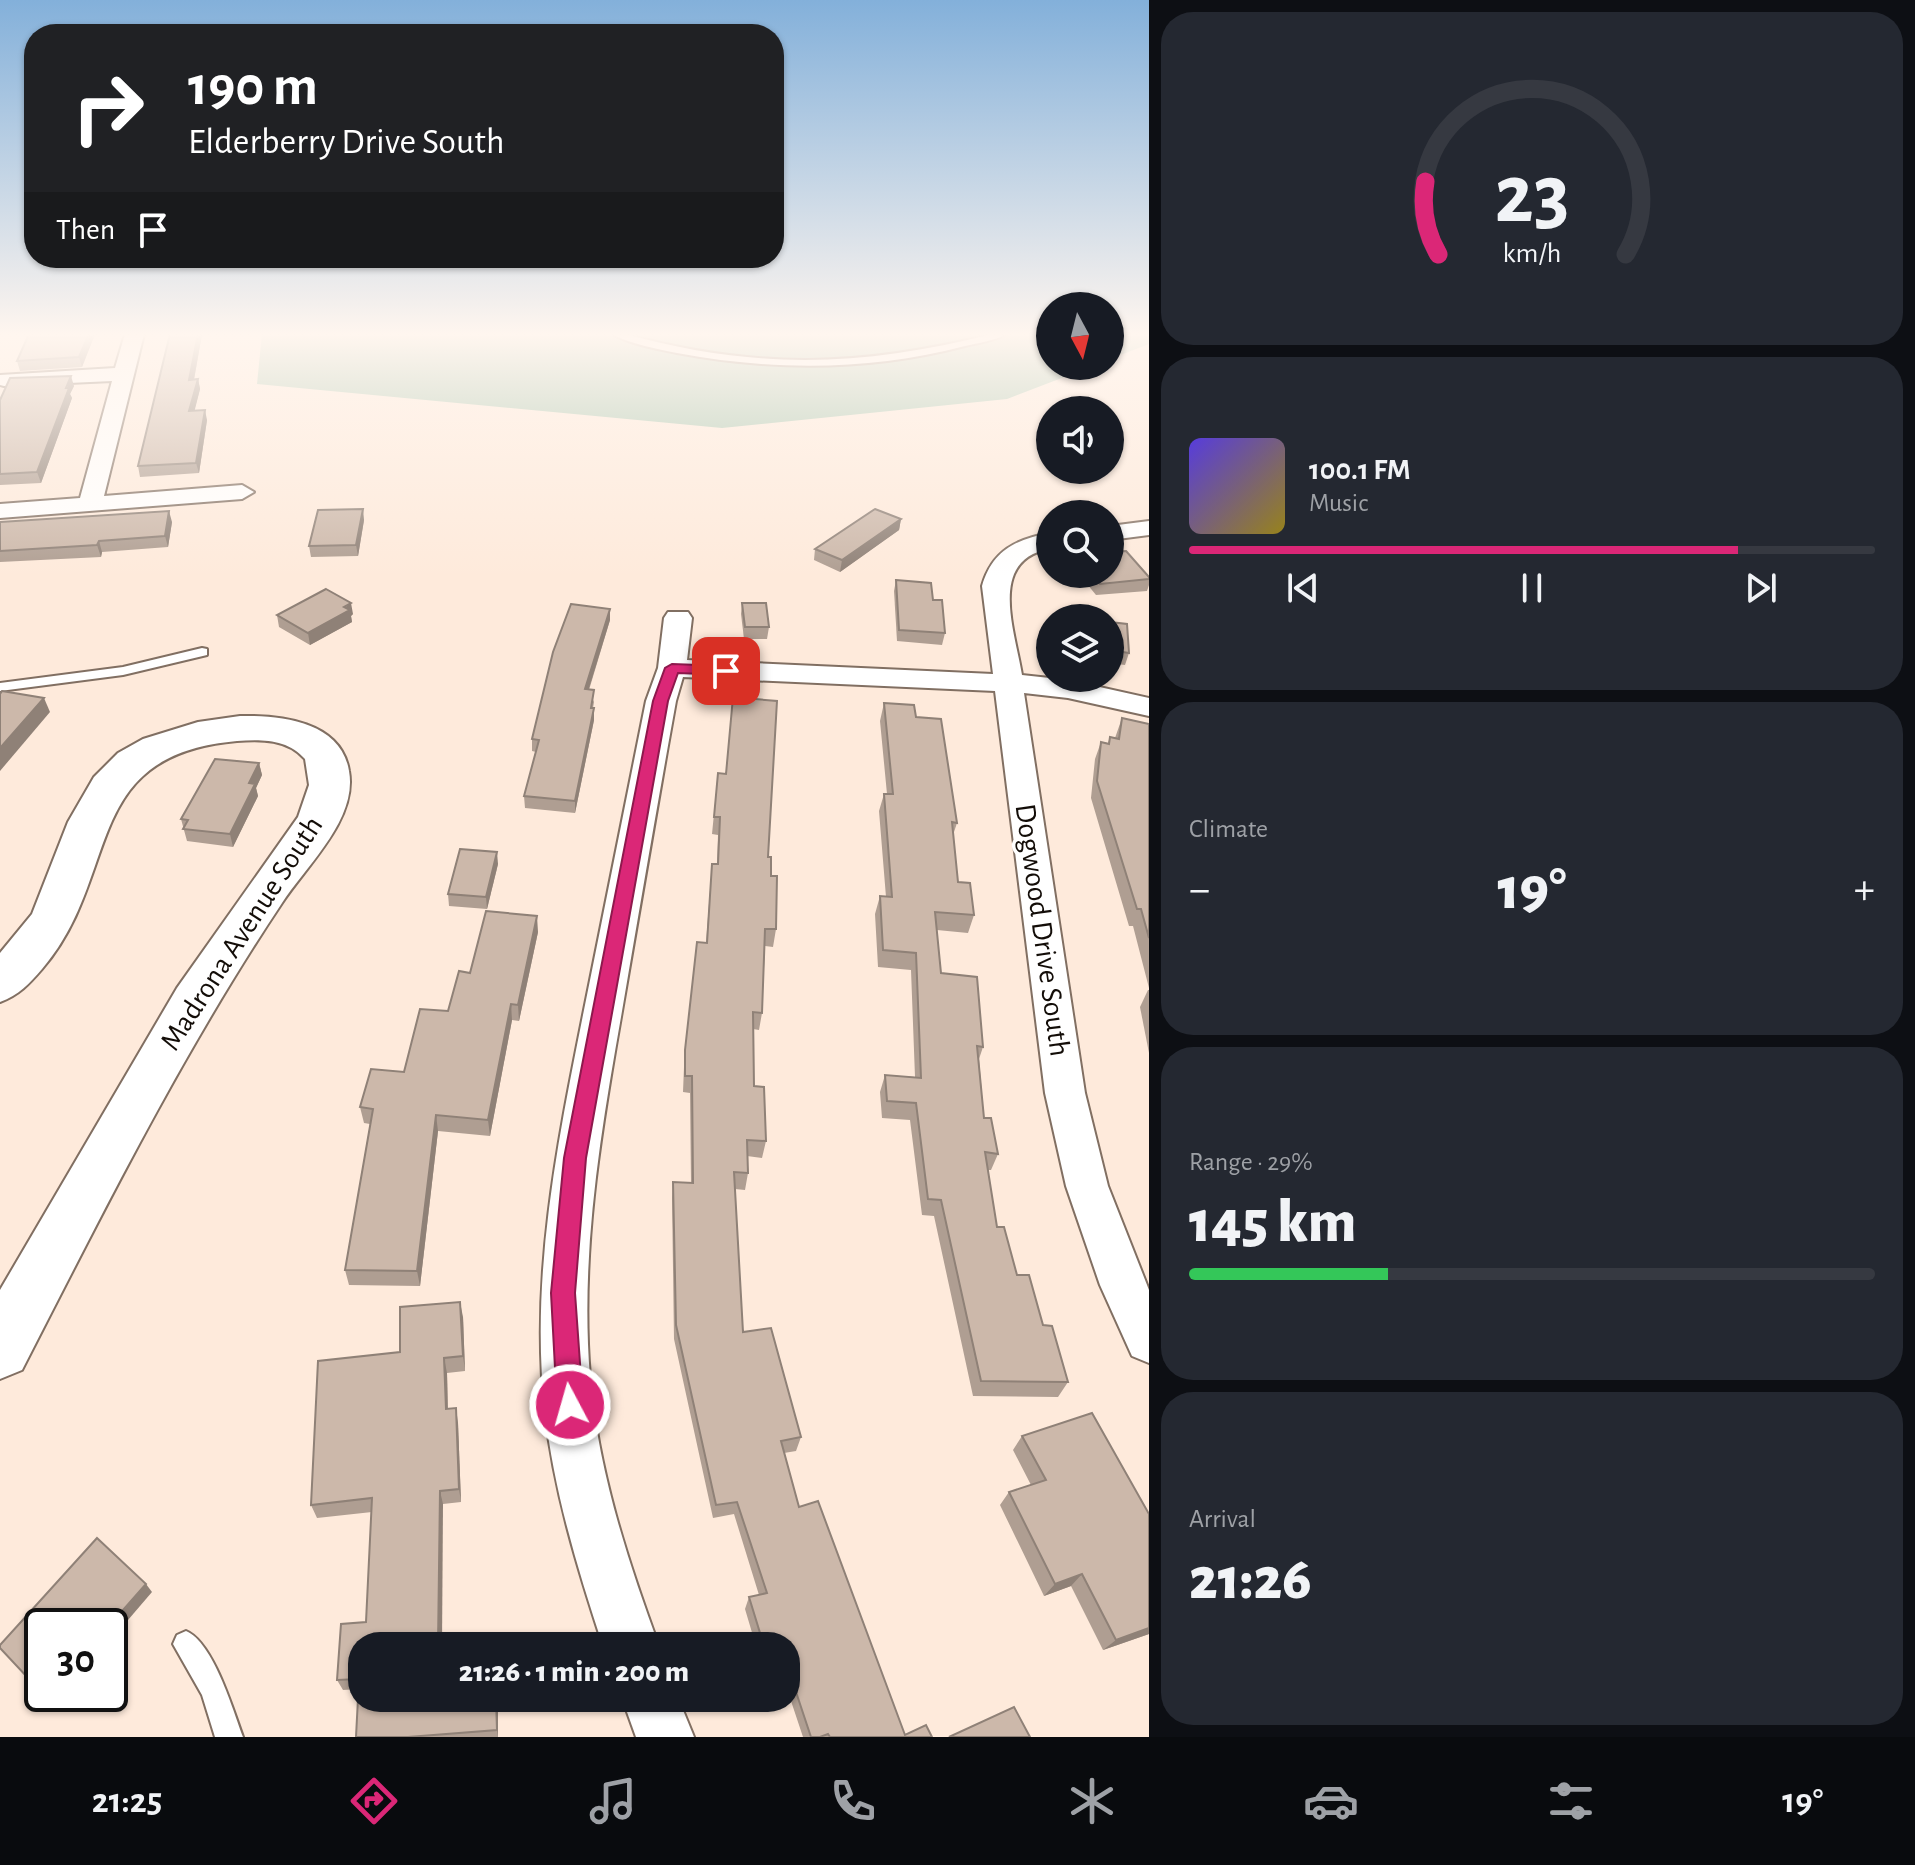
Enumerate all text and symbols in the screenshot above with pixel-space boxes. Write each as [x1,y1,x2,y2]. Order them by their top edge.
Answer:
icon: right [56,56,160,160]
text: 190 m [188,59,318,115]
text: Elderberry Drive South [188,124,505,160]
text: 23 [1494,153,1570,237]
icon: arrive [131,208,175,252]
text: Then [56,215,115,245]
text: km/h [1503,239,1561,268]
north arrow [1036,292,1124,380]
map controls [1036,292,1124,692]
button: sound [1036,396,1124,484]
text: 100.1 FM [1309,455,1411,485]
text: Music [1309,490,1368,516]
button: search [1036,500,1124,588]
icon: previous [1281,566,1325,610]
icon: pause [1510,566,1554,610]
icon: next [1739,566,1783,610]
button: layers [1036,604,1124,692]
pin [692,637,760,705]
icon: arrive [704,649,748,693]
street label: Dogwood Drive South [1009,802,1075,1058]
street label: Madrona Avenue South [155,811,329,1056]
text: Climate [1189,816,1268,842]
text: 19° [1498,860,1566,920]
text: − [1189,868,1210,912]
text: + [1854,868,1875,912]
text: Range · 29% [1189,1149,1313,1175]
text: 145 km [1189,1193,1356,1253]
position arrow [528,1363,612,1447]
text: Arrival [1189,1506,1256,1532]
text: 21:26 [1189,1550,1312,1610]
speed limit sign: 30 [24,1608,128,1712]
text: 21:26 · 1 min · 200 m [459,1657,689,1687]
icon: directions [346,1773,402,1829]
icon: music [585,1773,641,1829]
icon: phone [825,1773,881,1829]
icon: climate [1064,1773,1120,1829]
icon: car [1303,1773,1359,1829]
icon: filters [1543,1773,1599,1829]
text: 21:25 [92,1783,162,1819]
text: 19° [1782,1783,1823,1819]

